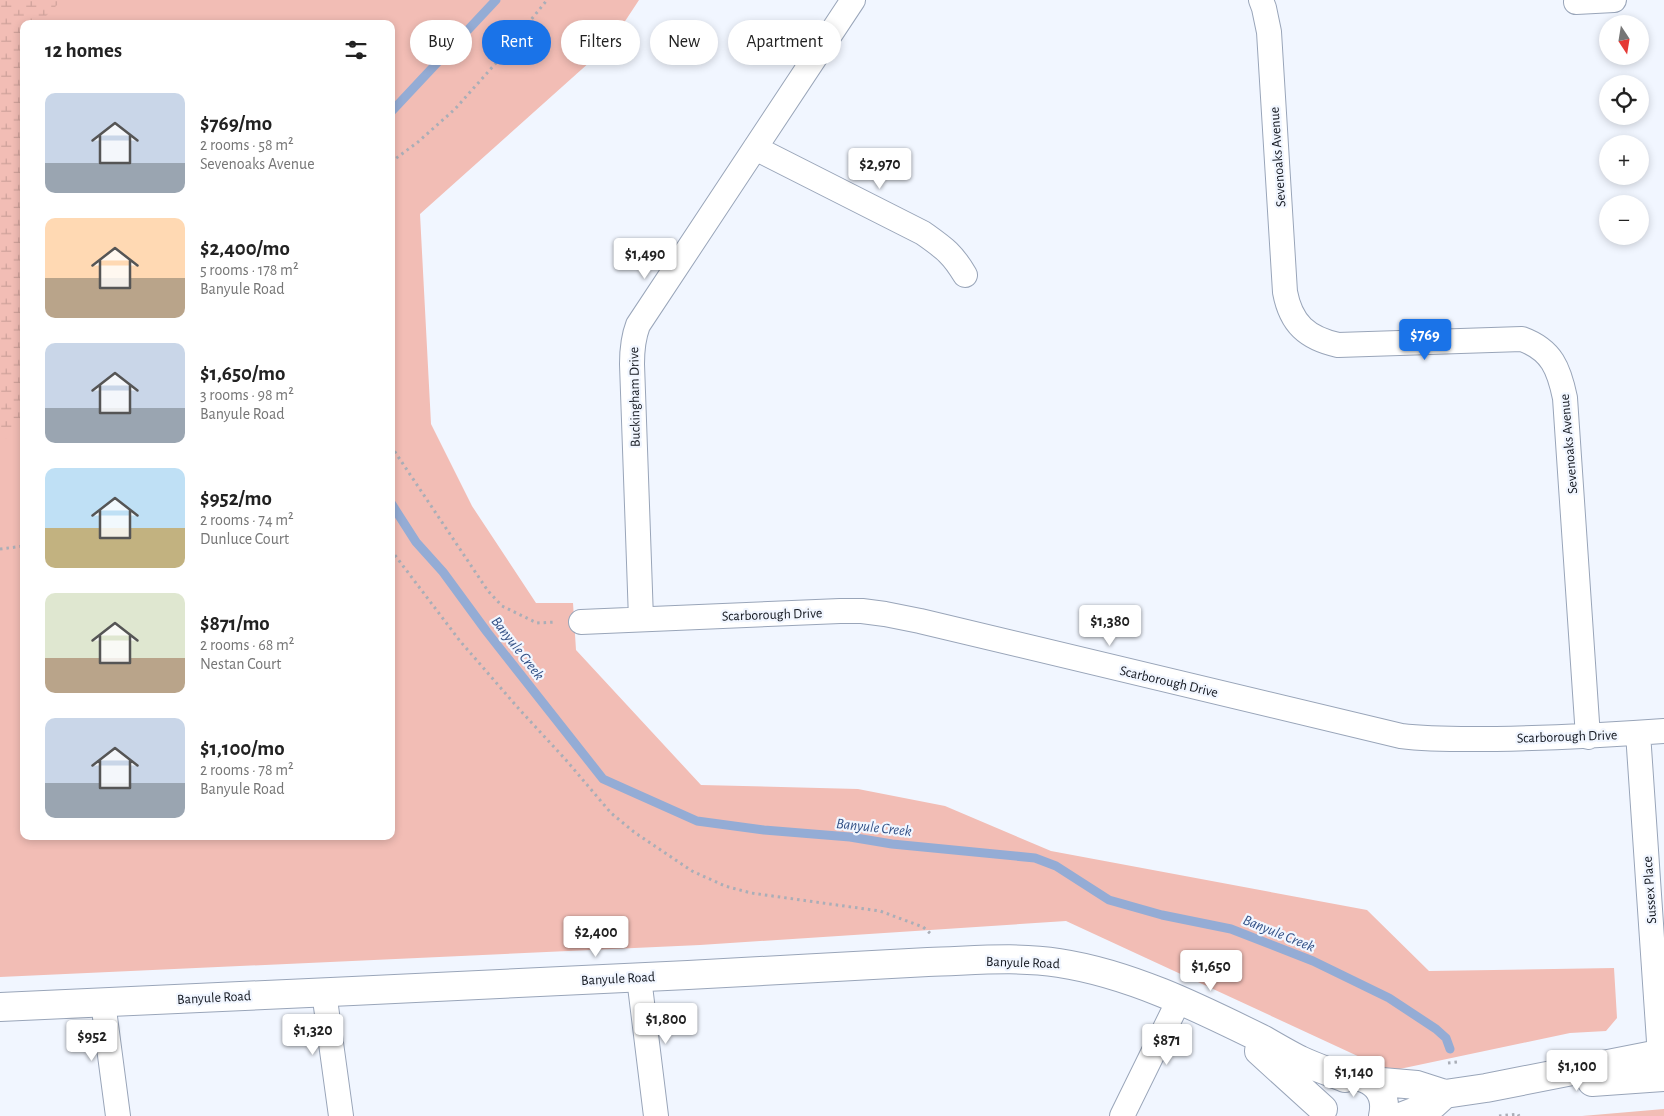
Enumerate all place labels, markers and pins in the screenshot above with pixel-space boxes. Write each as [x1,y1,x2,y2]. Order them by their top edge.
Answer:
pin: $2,970 [839,148,921,190]
pin: $1,490 [604,238,686,280]
pin: $769 [1395,318,1455,361]
pin: $1,380 [1069,604,1151,647]
pin: $2,400 [555,916,637,958]
pin: $1,650 [1170,950,1252,992]
pin: $1,800 [625,1002,707,1045]
pin: $1,320 [272,1014,354,1056]
pin: $952 [62,1020,122,1062]
pin: $871 [1137,1024,1197,1066]
pin: $1,100 [1536,1050,1618,1092]
pin: $1,140 [1313,1056,1395,1098]

